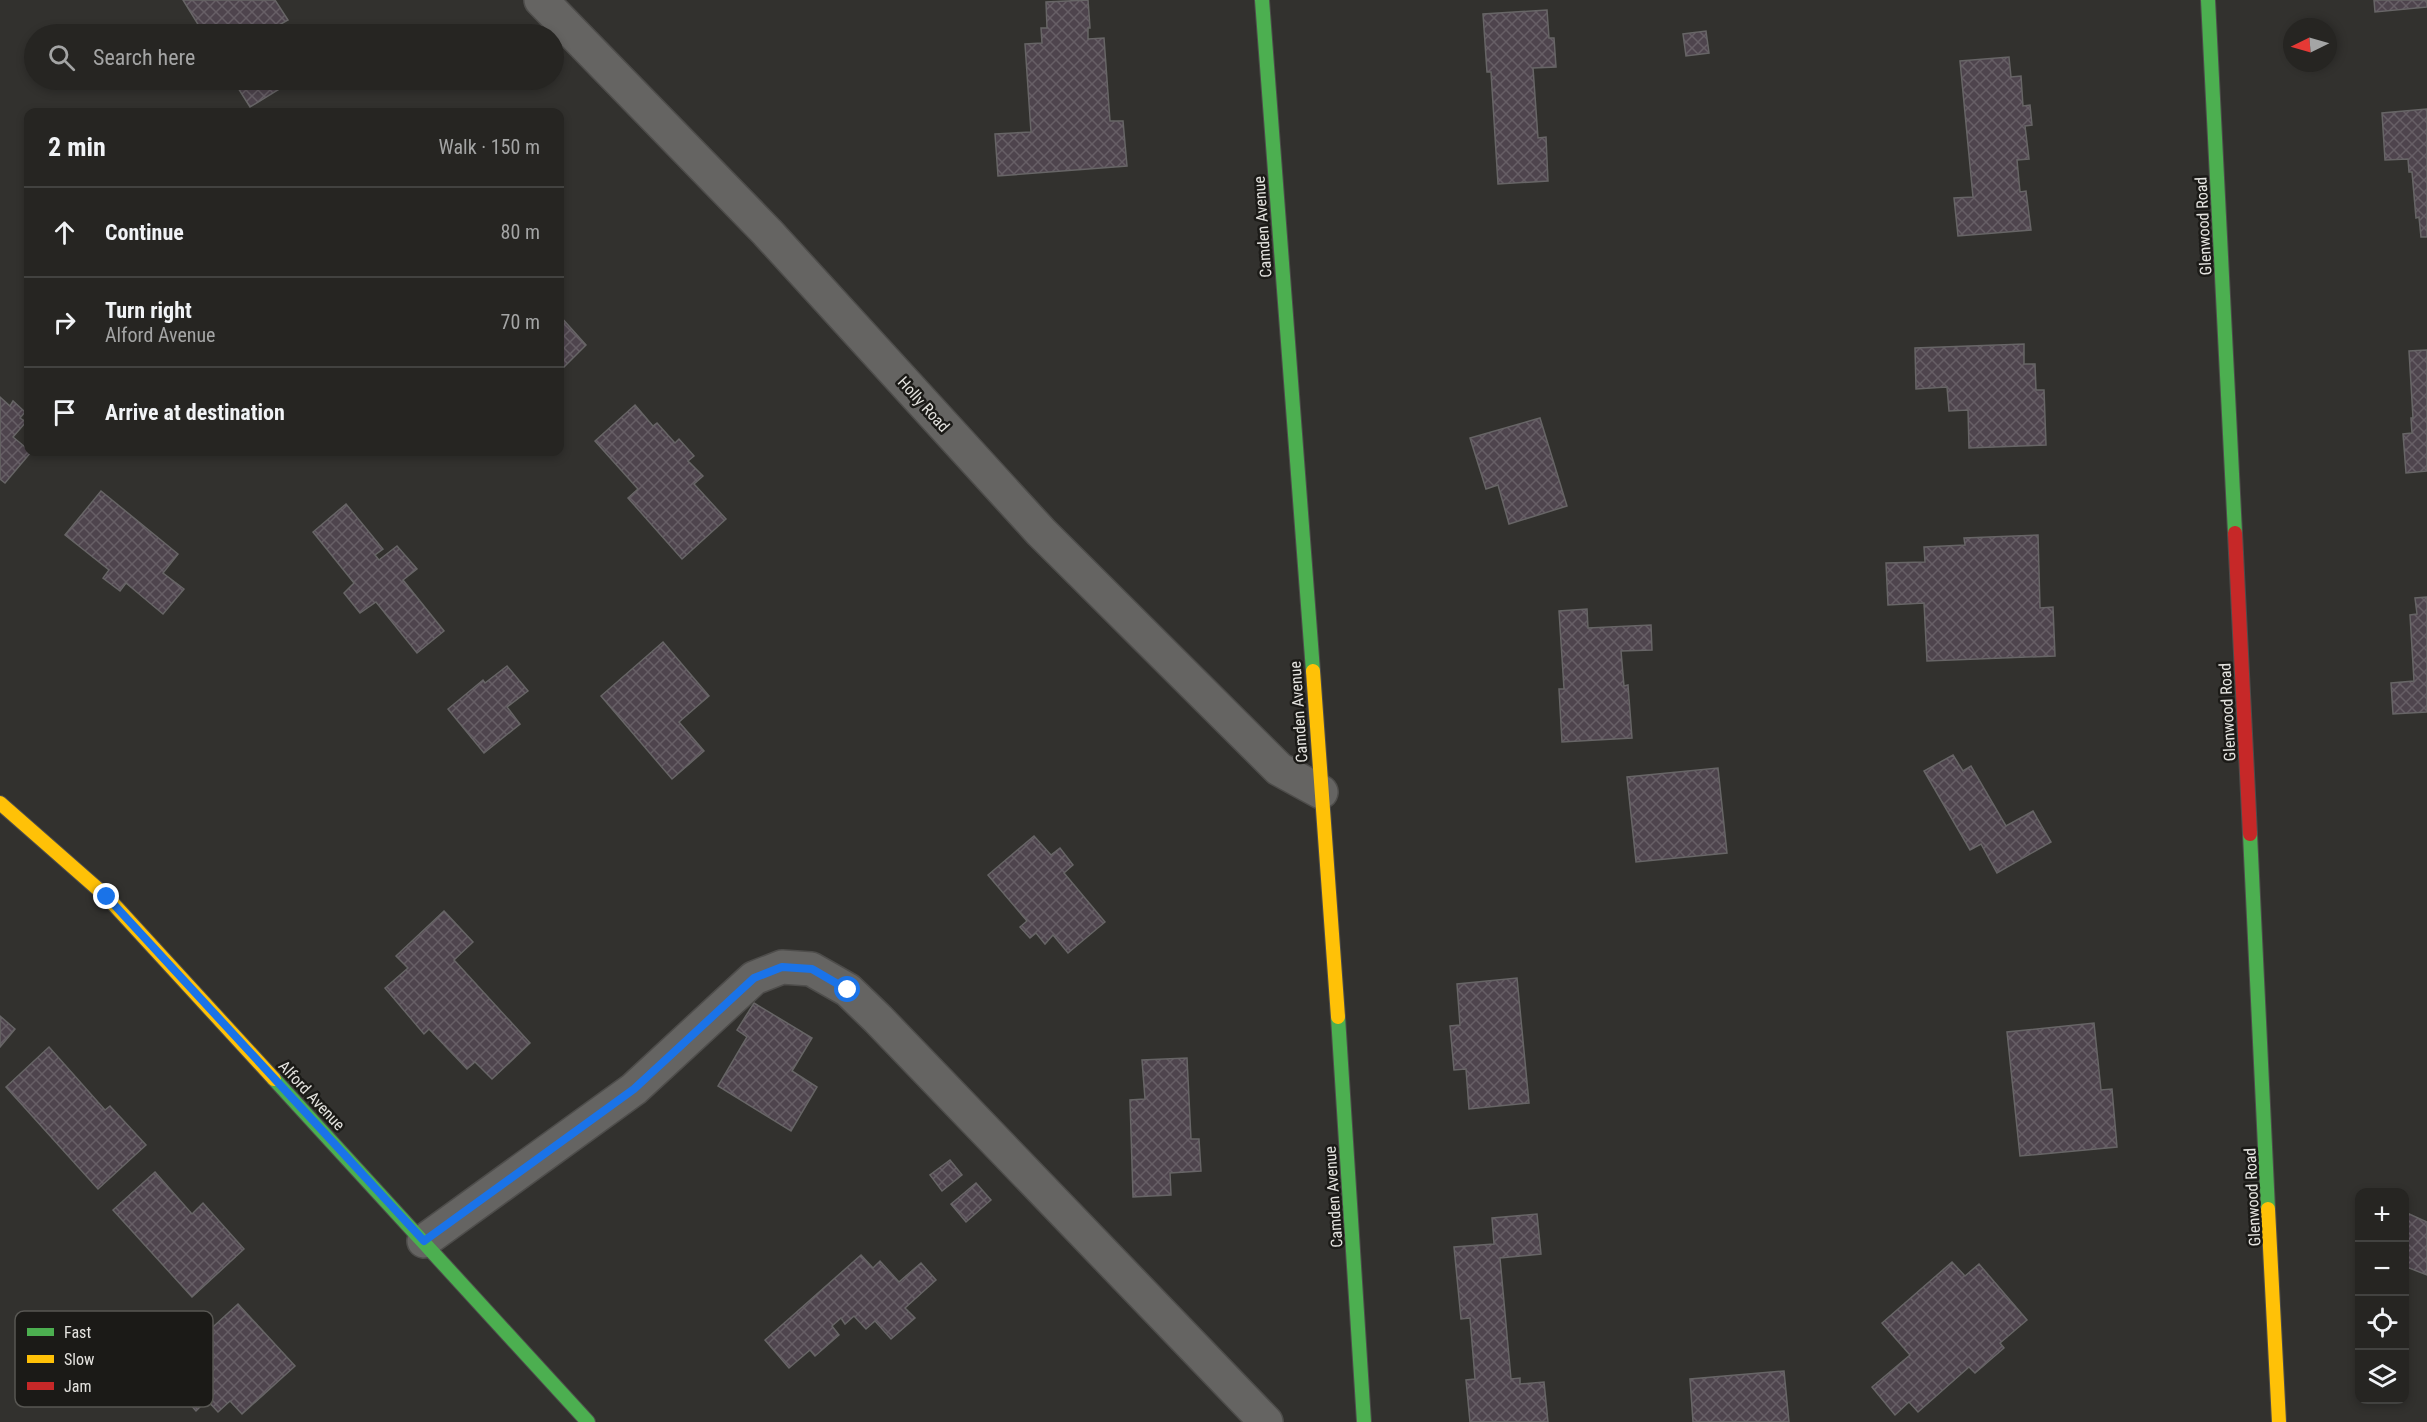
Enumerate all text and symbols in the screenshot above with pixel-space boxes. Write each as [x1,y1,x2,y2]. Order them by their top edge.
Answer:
north arrow [2283,18,2337,72]
search box [24,24,564,90]
icon: search [45,41,78,74]
text: Search here [93,45,195,70]
text: 2 min [48,132,106,162]
text: Walk · 150 m [439,135,540,159]
street label: Camden Avenue [1249,176,1276,278]
street label: Glenwood Road [2191,176,2216,276]
icon: ahead [48,216,81,249]
text: Continue [105,220,184,245]
text: 80 m [501,220,540,244]
text: Turn right [105,298,192,323]
icon: right [48,306,81,339]
text: 70 m [501,310,540,334]
text: Alford Avenue [105,323,216,347]
street label: Holly Road [894,373,953,436]
icon: arrive [48,396,81,429]
text: Arrive at destination [105,400,285,425]
street label: Camden Avenue [1285,661,1312,763]
street label: Glenwood Road [2215,662,2240,762]
route end [93,883,119,909]
route start [834,976,860,1002]
street label: Alford Avenue [275,1057,349,1134]
street label: Camden Avenue [1320,1146,1347,1248]
street label: Glenwood Road [2240,1147,2265,1247]
map controls [2355,1188,2409,1404]
button: + [2355,1188,2409,1242]
button: − [2355,1242,2409,1296]
button: locate [2355,1296,2409,1350]
legend [15,1311,213,1407]
text: Fast [64,1323,91,1342]
text: Slow [64,1350,94,1369]
button: layers [2355,1350,2409,1404]
text: Jam [64,1377,91,1396]

